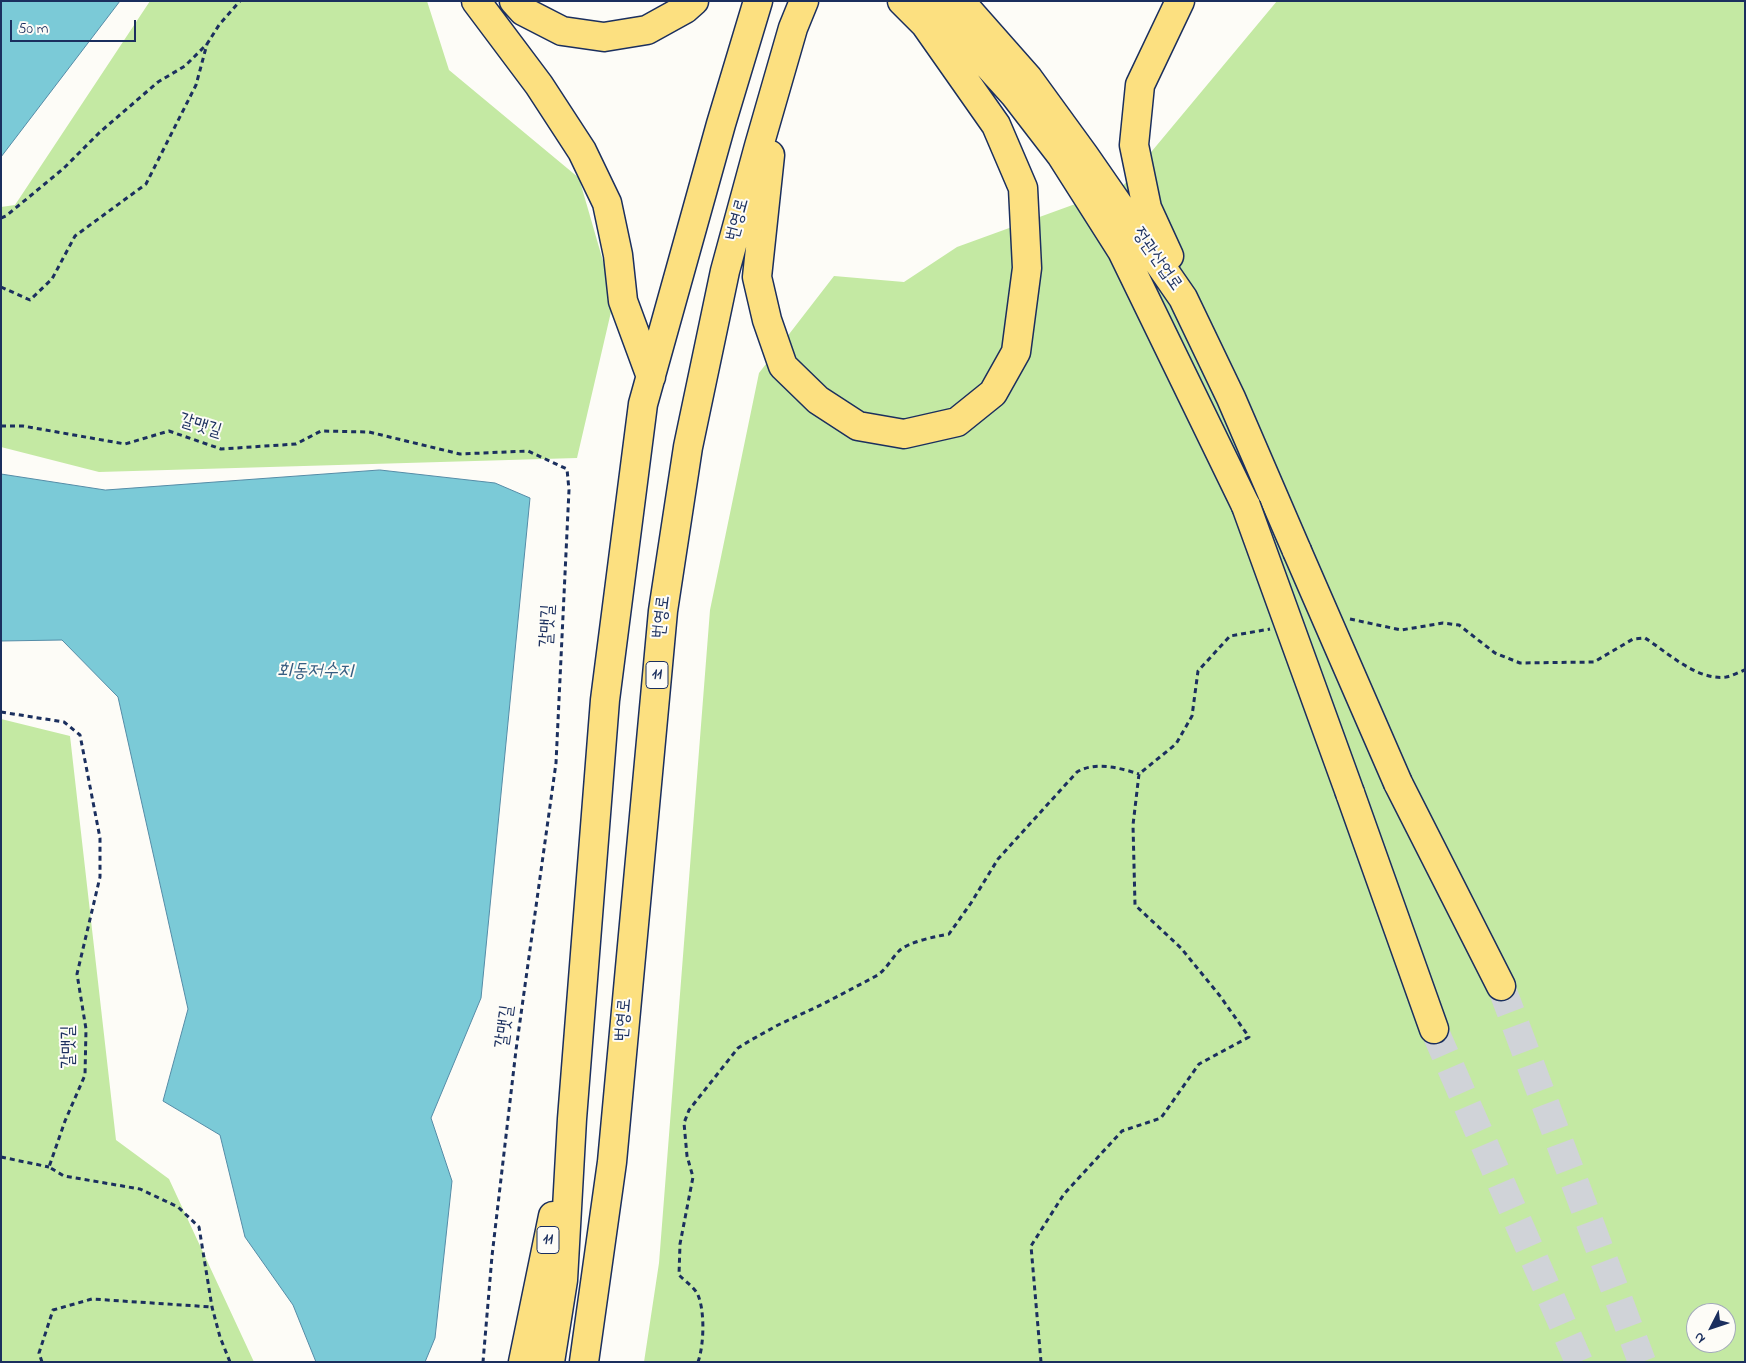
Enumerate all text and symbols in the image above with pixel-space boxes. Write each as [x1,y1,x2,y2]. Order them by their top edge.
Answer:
scale bar [12,10,139,42]
text: 50 m [18,18,48,40]
street label: 번영로 [723,196,755,244]
street label: 정관산업로 [1126,224,1186,296]
street label: 갈맷길 [176,410,224,444]
street label: 번영로 [650,594,676,640]
street label: 갈맷길 [537,604,561,648]
water label: 회동저수지 [277,662,353,684]
road number: 11 [646,662,668,688]
street label: 번영로 [612,997,638,1043]
street label: 갈맷길 [492,1004,520,1050]
street label: 갈맷길 [59,1025,81,1069]
road number: 11 [537,1226,559,1254]
north arrow [1686,1303,1736,1353]
text: N [1689,1327,1711,1348]

